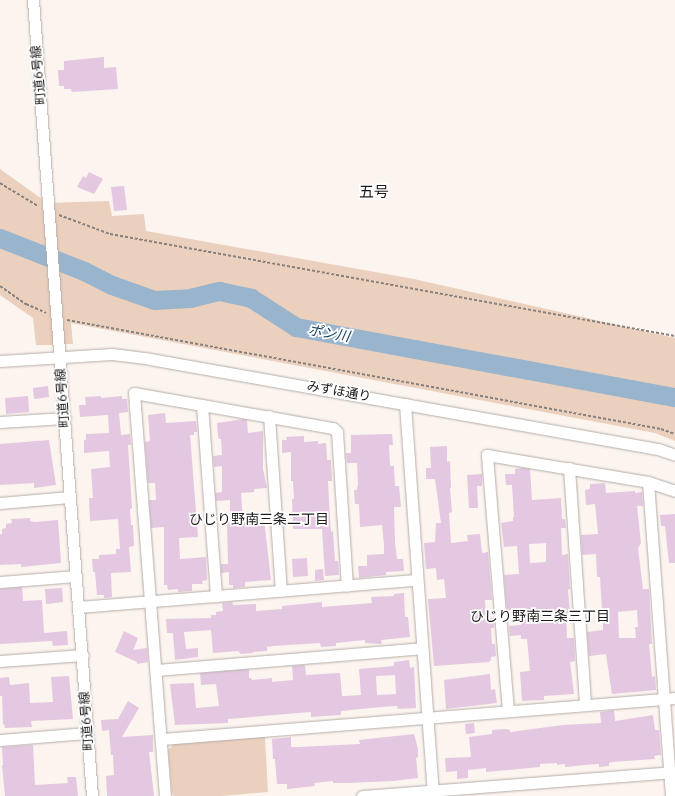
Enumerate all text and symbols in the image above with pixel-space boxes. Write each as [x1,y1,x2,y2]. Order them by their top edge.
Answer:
street label: 町道6号線 [29,45,49,105]
district label: 五号 [359,183,389,201]
water label: ポン川 [307,321,351,345]
street label: 町道6号線 [53,368,73,428]
street label: みずほ通り [306,379,372,405]
district label: ひじり野南三条二丁目 [189,511,329,527]
district label: ひじり野南三条三丁目 [470,608,610,624]
street label: 町道6号線 [77,691,97,751]

